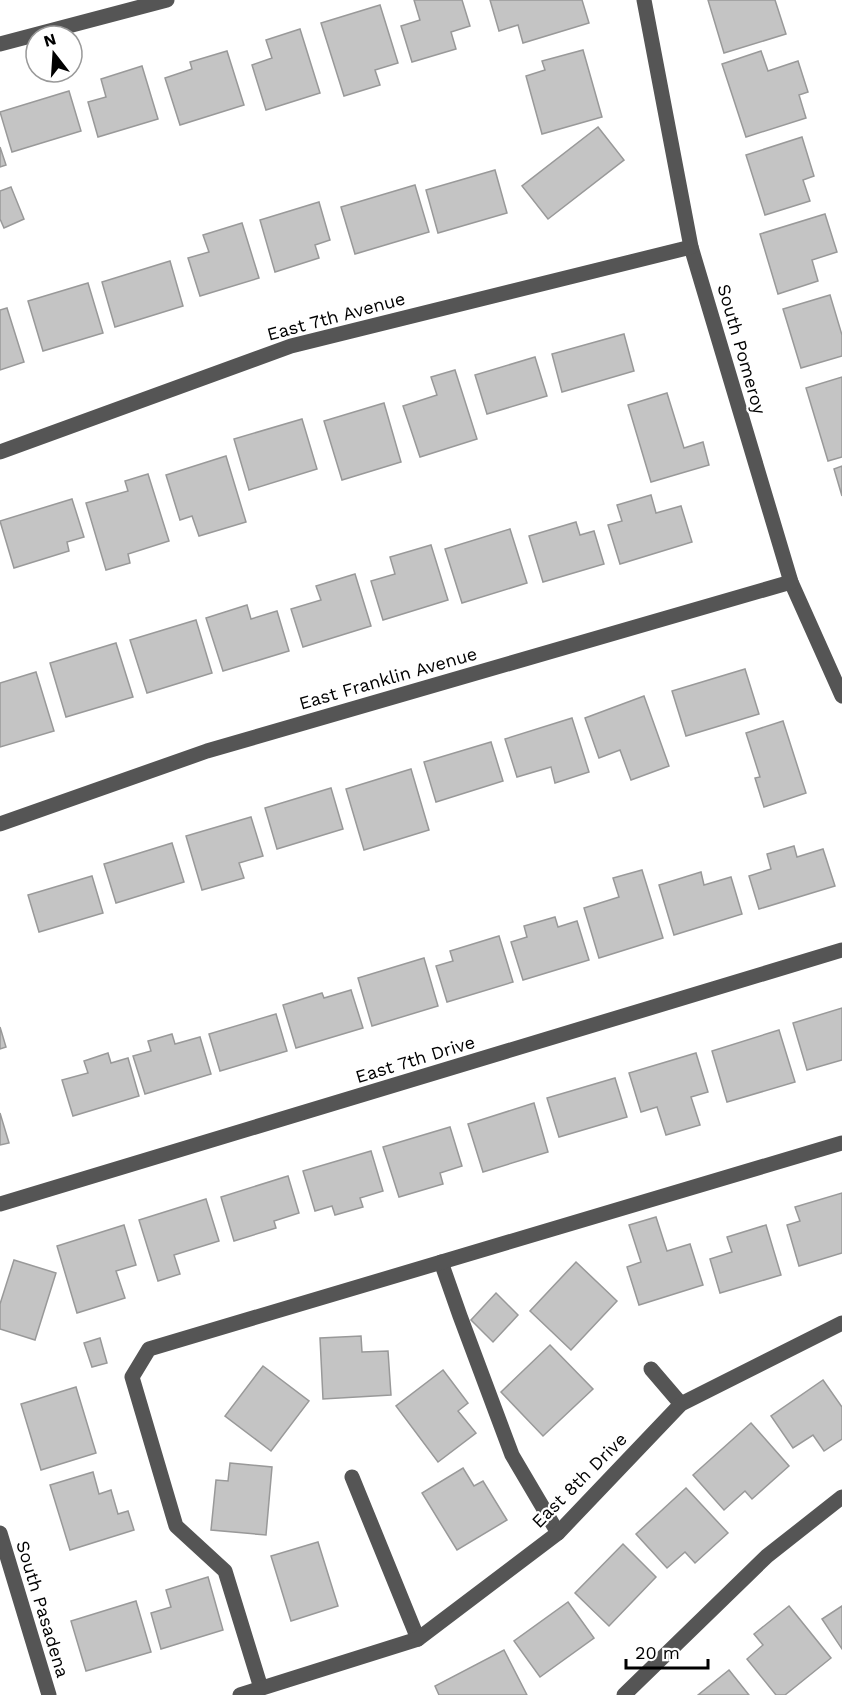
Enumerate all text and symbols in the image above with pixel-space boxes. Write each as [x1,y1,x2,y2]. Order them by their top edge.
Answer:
north arrow [24,24,84,84]
text: N [41,29,58,51]
street label: South Pomeroy [713,282,771,417]
street label: East 7th Avenue [265,287,407,345]
street label: East Franklin Avenue [297,643,479,713]
street label: East 7th Drive [353,1031,477,1087]
street label: East 8th Drive [527,1428,631,1532]
street label: South Pasadena [12,1538,74,1680]
scale bar [626,1632,708,1670]
text: 20 m [635,1642,680,1663]

